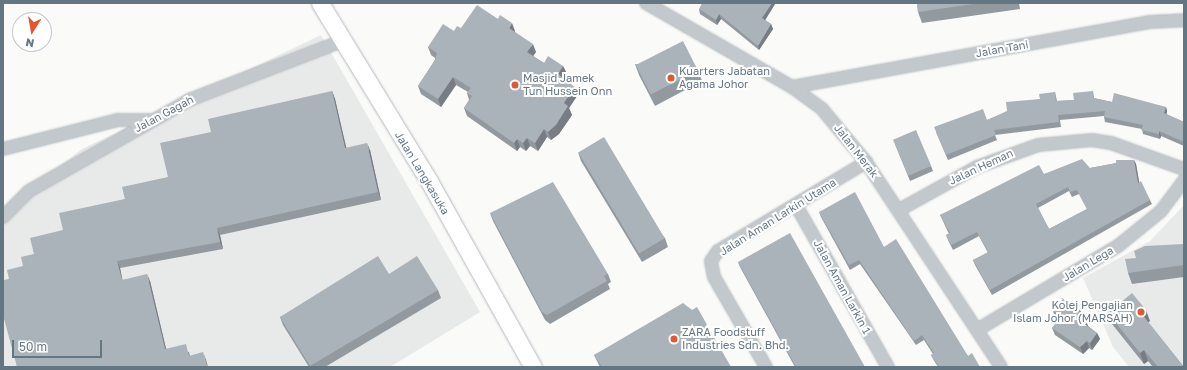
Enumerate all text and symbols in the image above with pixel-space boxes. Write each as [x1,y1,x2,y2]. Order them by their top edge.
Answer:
north arrow [12,12,52,52]
text: N [24,36,35,50]
street label: Jalan Tani [975,38,1029,60]
place label: Kuarters Jabatan Agama Johor [679,65,770,91]
place label: Masjid Jamek Tun Hussein Onn [523,72,612,98]
marker: Kuarters Jabatan Agama Johor [666,73,676,83]
marker: Masjid Jamek Tun Hussein Onn [510,80,520,90]
street label: Jalan Gagah [132,93,196,135]
street label: Jalan Merak [831,122,881,180]
street label: Jalan Langkasuka [392,129,452,217]
street label: Jalan Heman [947,146,1015,188]
street label: Jalan Aman Larkin Utama [717,176,839,258]
street label: Jalan Aman Larkin 1 [811,238,873,336]
street label: Jalan Lega [1060,244,1116,284]
place label: Kolej Pengajian Islam Johor (MARSAH) [1013,299,1133,325]
marker: Kolej Pengajian Islam Johor (MARSAH) [1136,307,1146,317]
place label: ZARA Foodstuff Industries Sdn. Bhd. [682,326,789,352]
scale bar [14,332,104,358]
marker: ZARA Foodstuff Industries Sdn. Bhd. [669,334,679,344]
text: 50 m [19,339,47,354]

